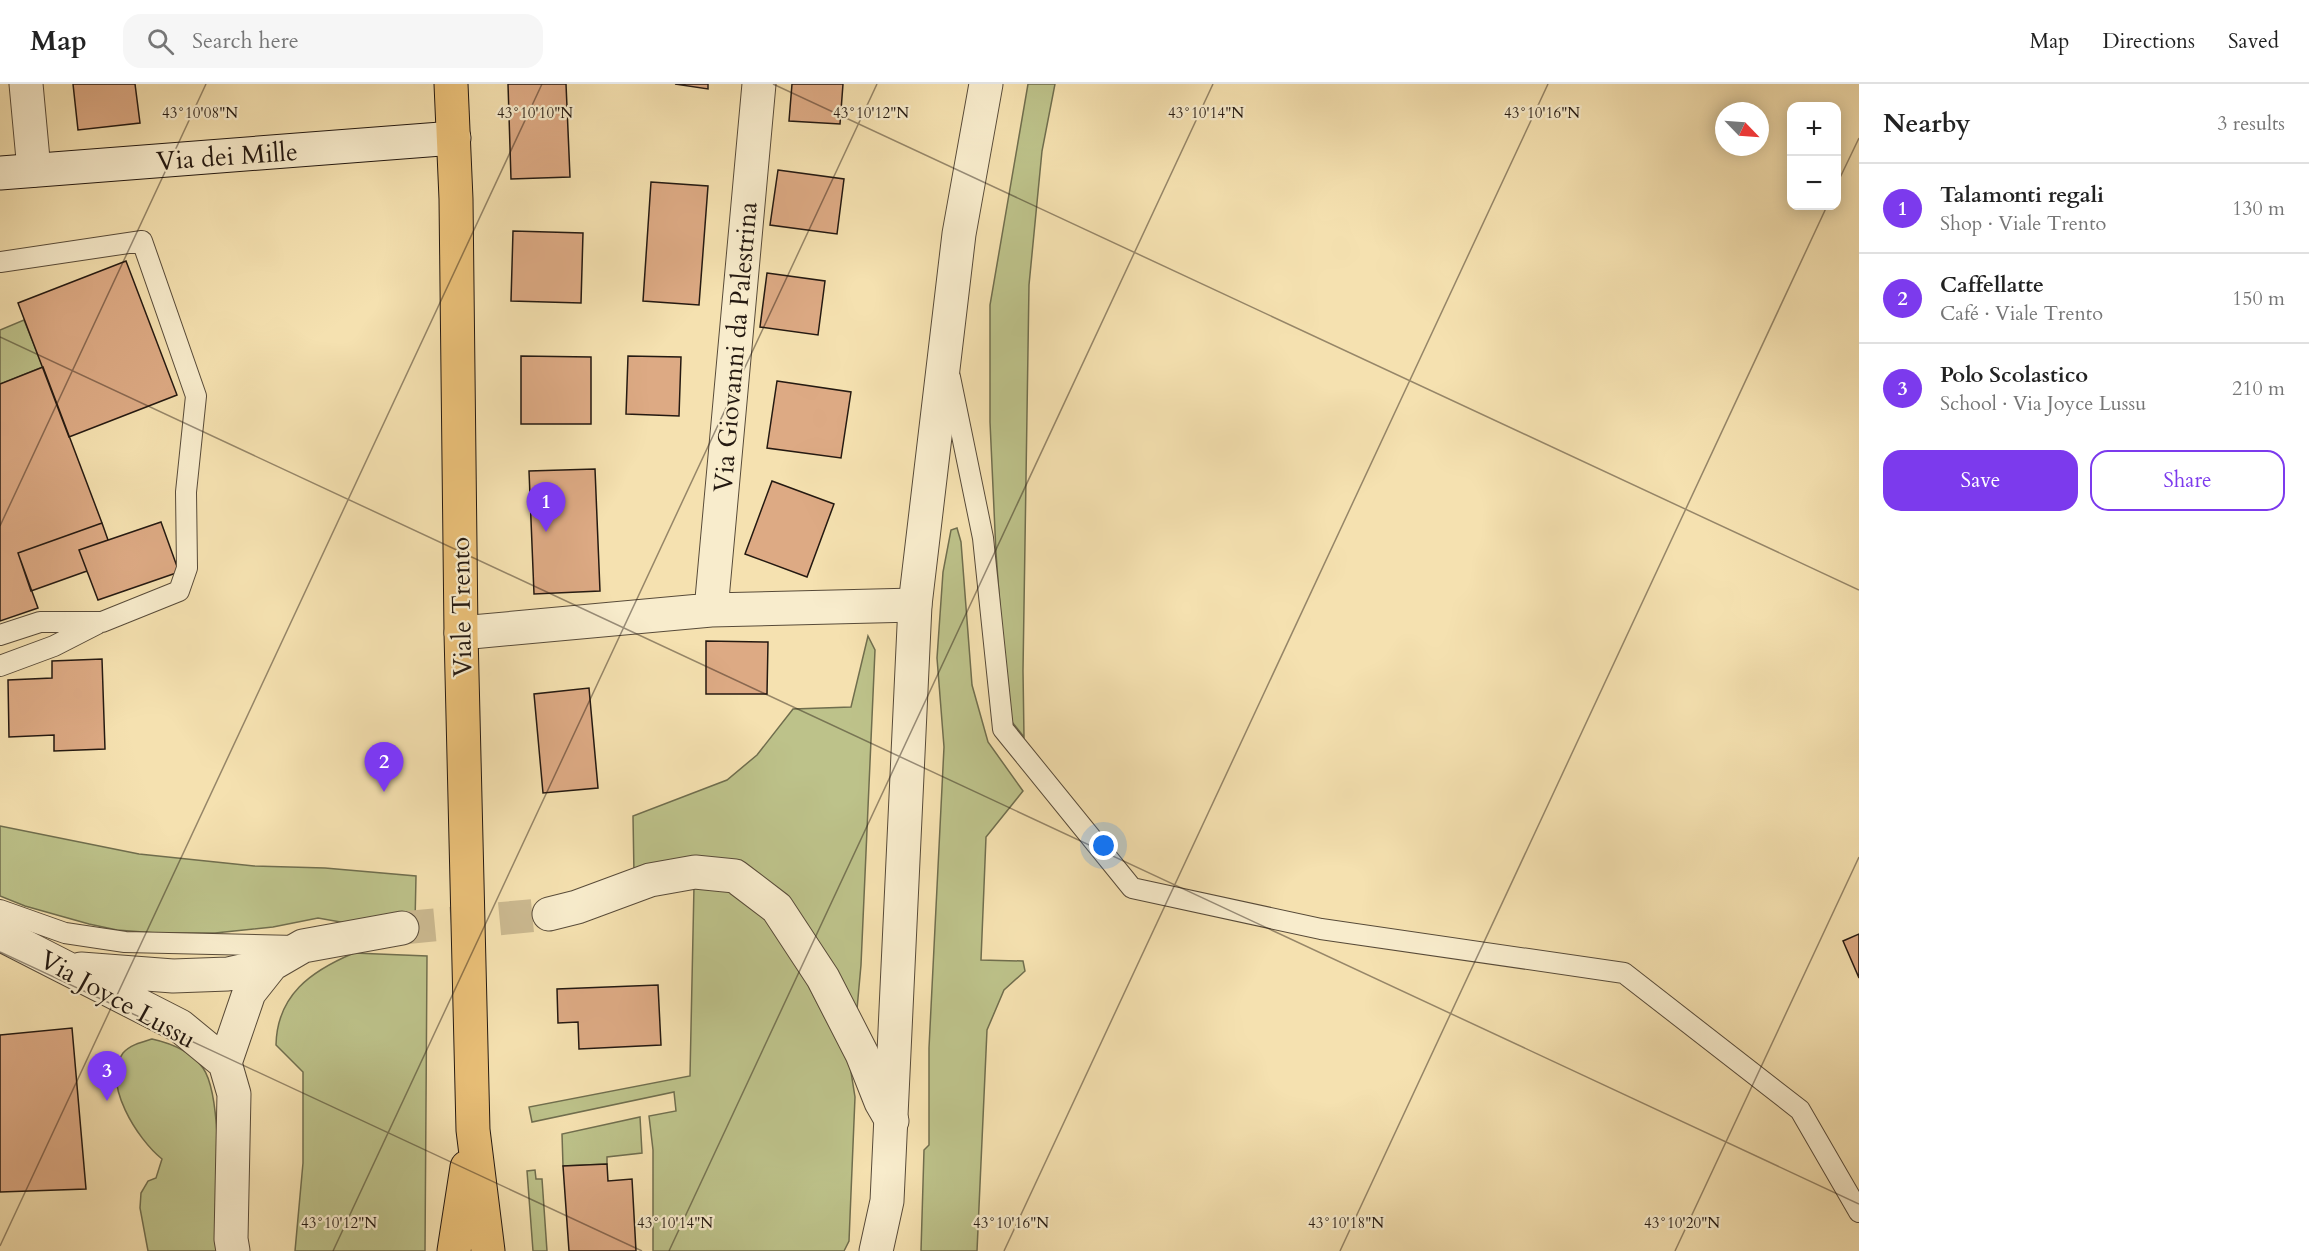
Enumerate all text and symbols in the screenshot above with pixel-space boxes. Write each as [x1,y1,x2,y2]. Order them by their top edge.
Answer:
search box [123,14,543,68]
text: Map [30,22,87,60]
icon: search [144,25,177,58]
text: Search here [192,26,299,56]
text: Map [2029,27,2069,56]
text: Directions [2102,27,2195,56]
text: Saved [2228,27,2279,56]
north arrow [1715,102,1769,156]
map controls [1787,102,1841,210]
button: + [1787,102,1841,156]
text: 43°10'08"N [162,103,238,123]
text: 43°10'10"N [497,103,573,123]
text: 43°10'12"N [833,103,909,123]
text: 43°10'14"N [1168,103,1244,123]
text: 43°10'16"N [1504,103,1580,123]
text: Nearby [1883,106,1971,141]
text: 3 results [2217,110,2285,137]
street label: Via dei Mille [155,134,299,179]
button: − [1787,156,1841,210]
text: Talamonti regali [1940,180,2104,210]
text: 1 [1897,195,1908,222]
text: 130 m [2232,195,2285,222]
street label: Via Giovanni da Palestrina [705,200,766,494]
text: Shop · Viale Trento [1940,210,2106,237]
text: Caffellatte [1940,270,2044,300]
text: 2 [1897,285,1908,312]
text: 150 m [2232,285,2285,312]
text: Café · Viale Trento [1940,300,2103,327]
text: Polo Scolastico [1940,360,2088,390]
text: 3 [1897,375,1908,402]
text: 210 m [2232,375,2285,402]
text: School · Via Joyce Lussu [1940,390,2146,417]
button: Save [1883,450,2078,511]
button: Share [2090,450,2285,511]
pin: 1 [526,482,566,532]
street label: Viale Trento [443,536,480,678]
pin: 2 [364,742,404,792]
your location [1089,831,1118,860]
street label: Via Joyce Lussu [33,942,202,1057]
pin: 3 [88,1052,126,1101]
text: 43°10'12"N [301,1213,377,1233]
text: 43°10'14"N [637,1213,713,1233]
text: 43°10'16"N [973,1213,1049,1233]
text: 43°10'18"N [1308,1213,1384,1233]
text: 43°10'20"N [1644,1213,1720,1233]

